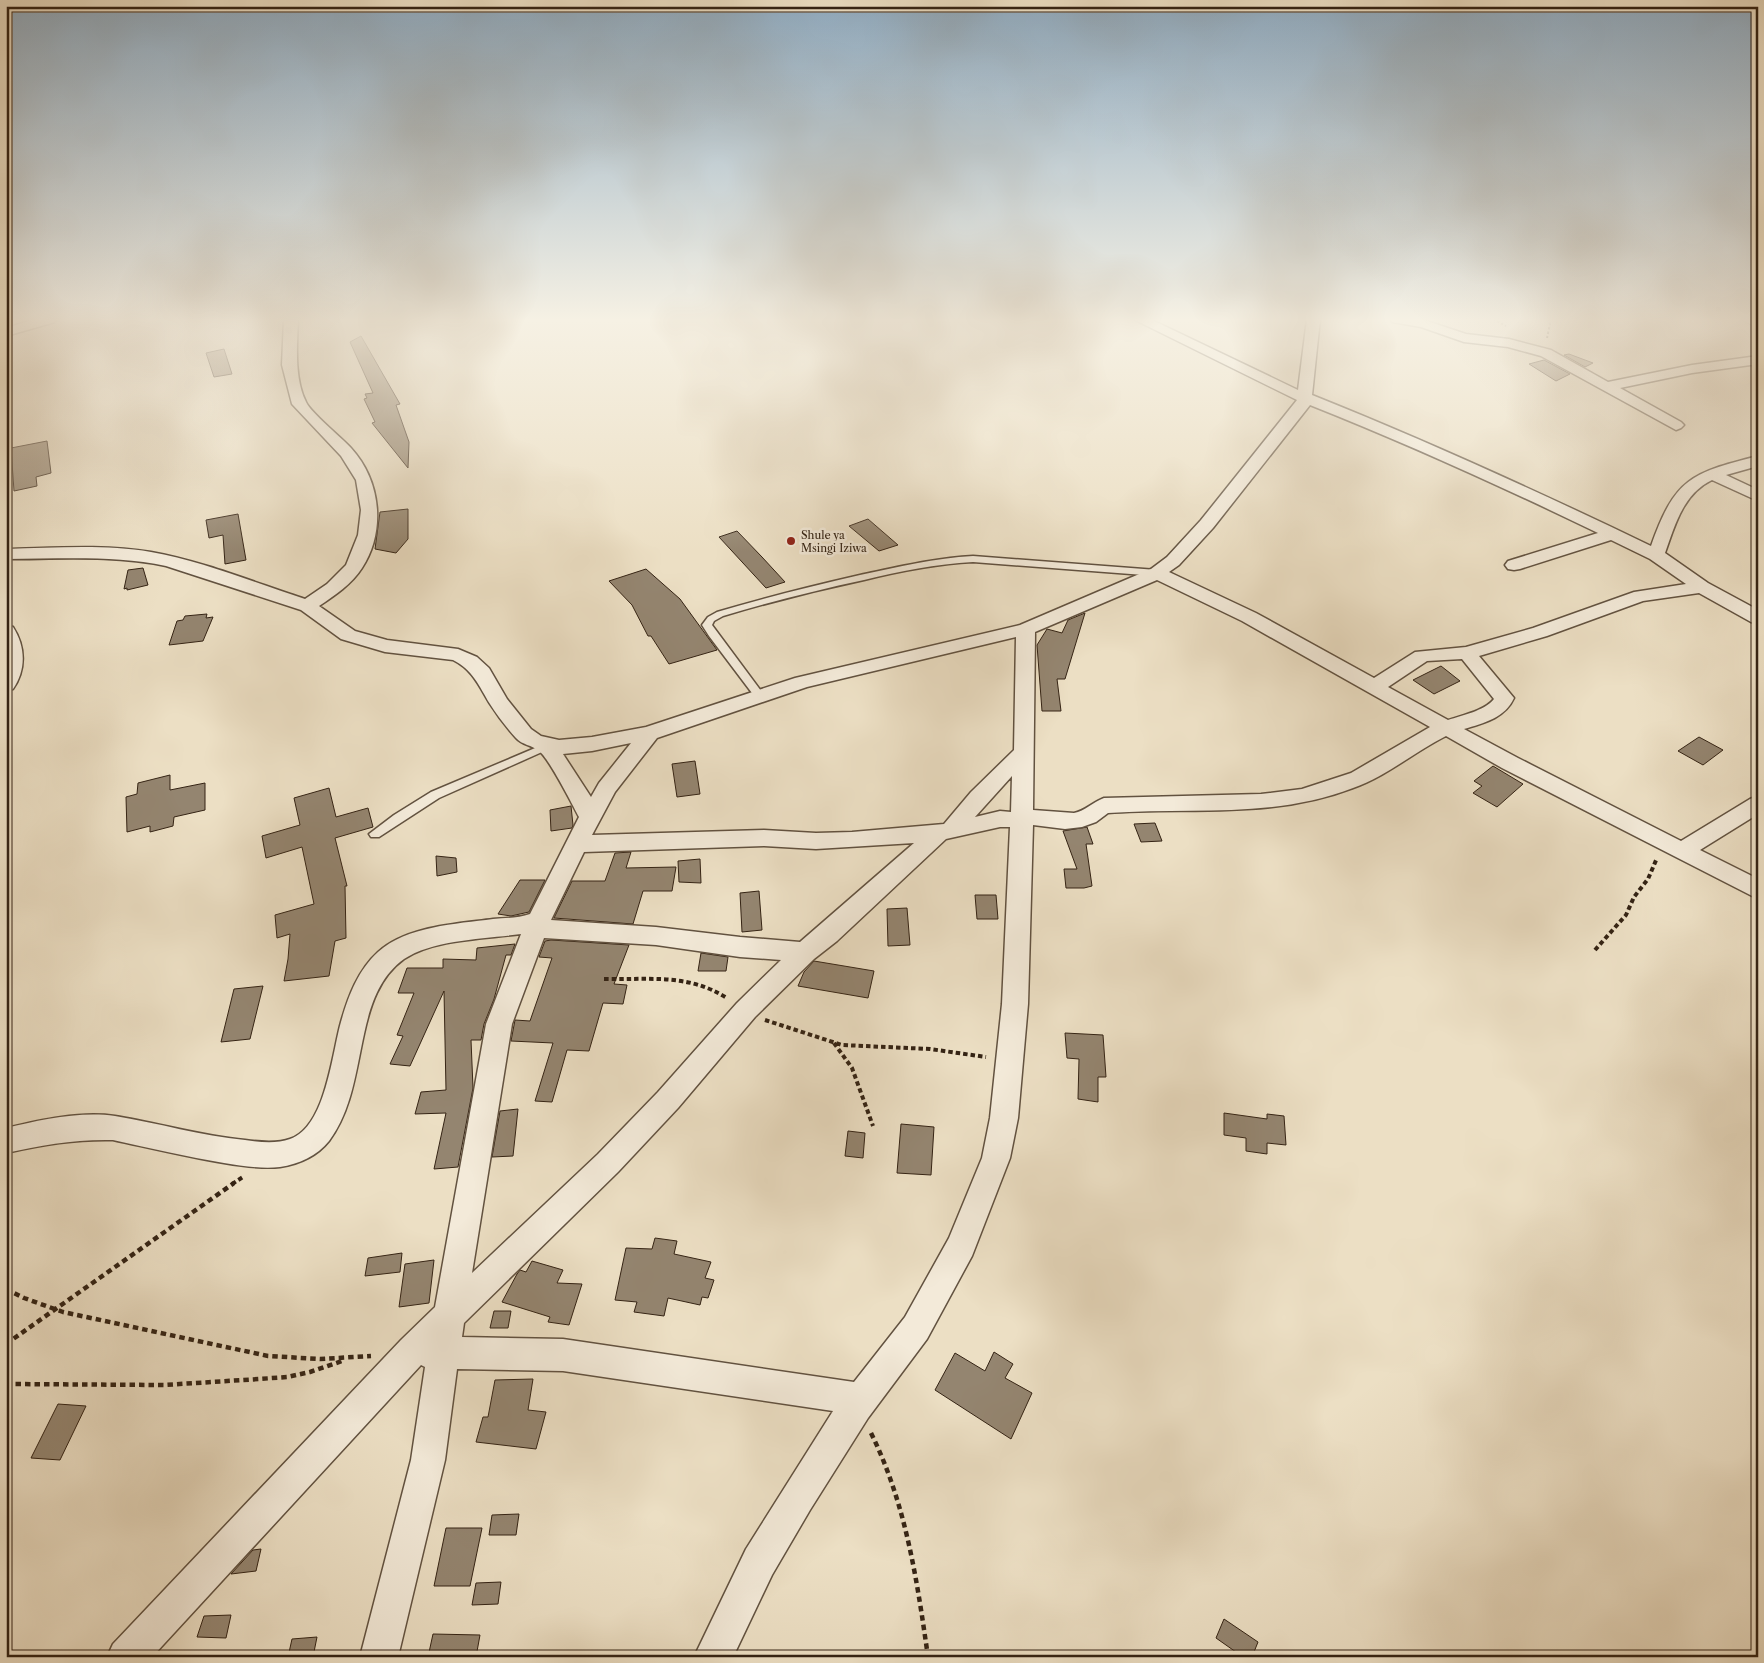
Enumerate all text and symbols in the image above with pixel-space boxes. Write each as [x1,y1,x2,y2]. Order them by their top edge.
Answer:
place label: Shule ya Msingi Iziwa [801,528,867,555]
marker: Shule ya Msingi Iziwa [785,535,797,547]

